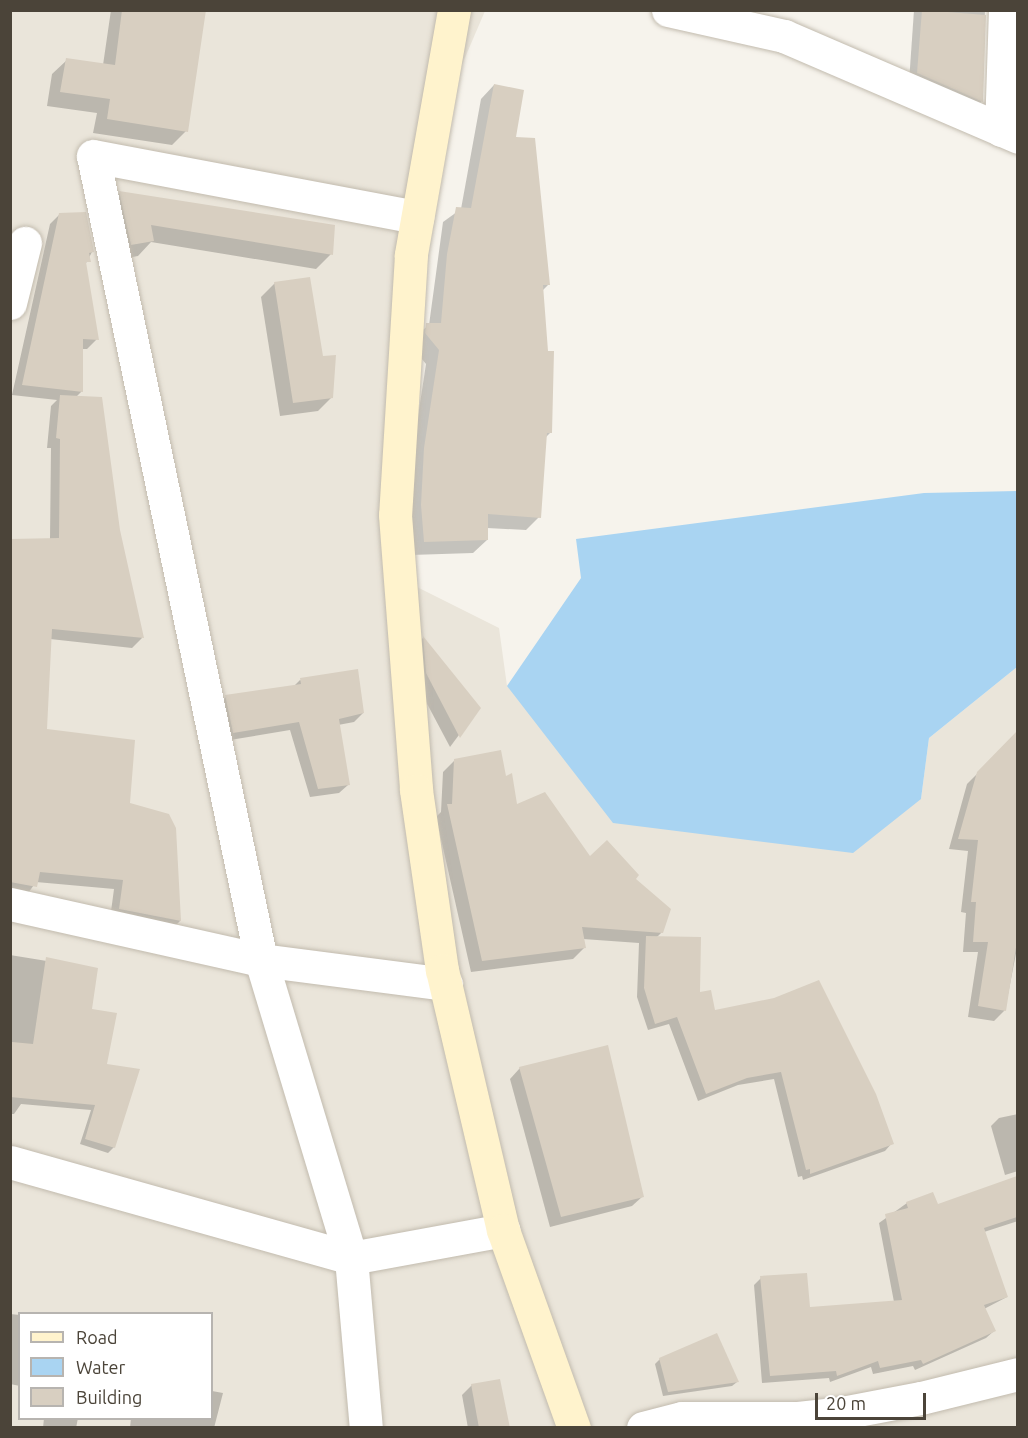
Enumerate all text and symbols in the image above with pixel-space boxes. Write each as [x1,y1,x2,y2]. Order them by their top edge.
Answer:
legend [18,1312,213,1420]
text: Road [76,1327,118,1347]
text: Water [76,1357,125,1377]
scale bar [818,1381,929,1419]
text: Building [76,1387,142,1407]
text: 20 m [826,1393,866,1413]

